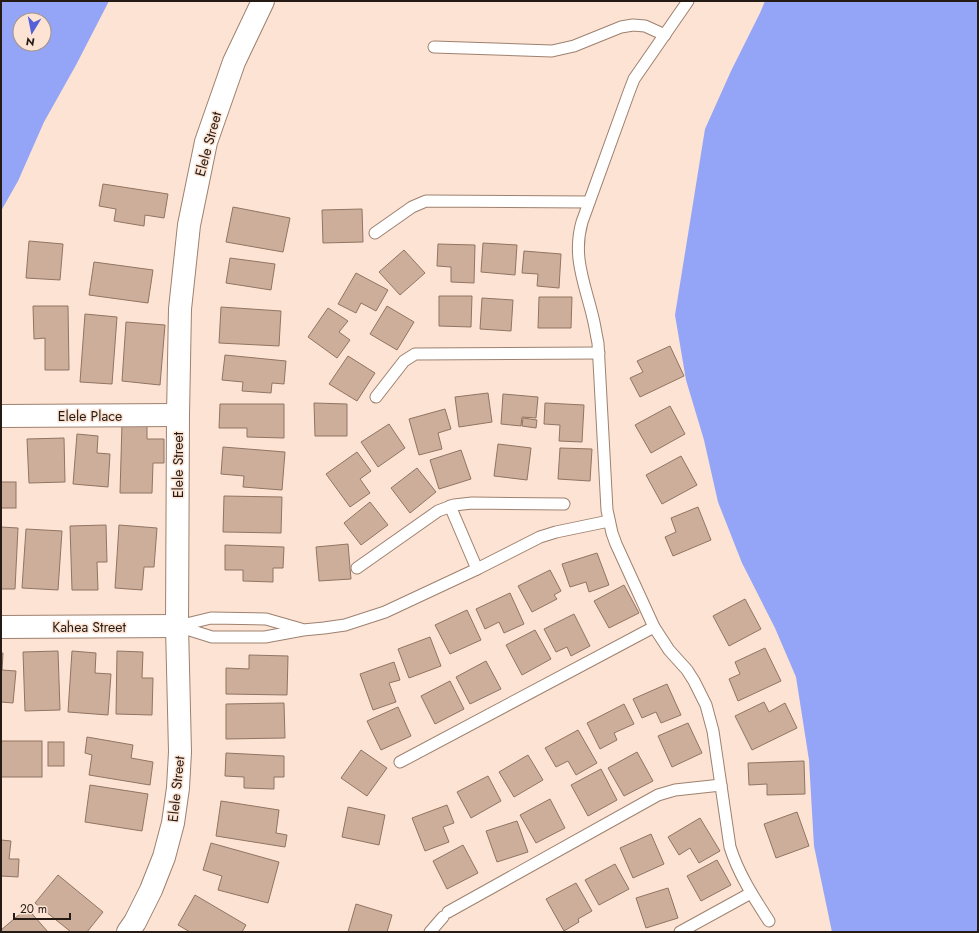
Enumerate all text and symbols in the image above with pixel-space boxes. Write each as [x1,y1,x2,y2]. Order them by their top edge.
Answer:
north arrow [12,12,52,52]
text: N [25,33,36,50]
street label: Elele Street [190,109,226,179]
street label: Elele Place [58,406,122,426]
street label: Elele Street [168,431,188,498]
street label: Kahea Street [52,617,126,637]
street label: Elele Street [163,754,189,823]
scale bar [14,895,70,921]
text: 20 m [20,900,47,918]

